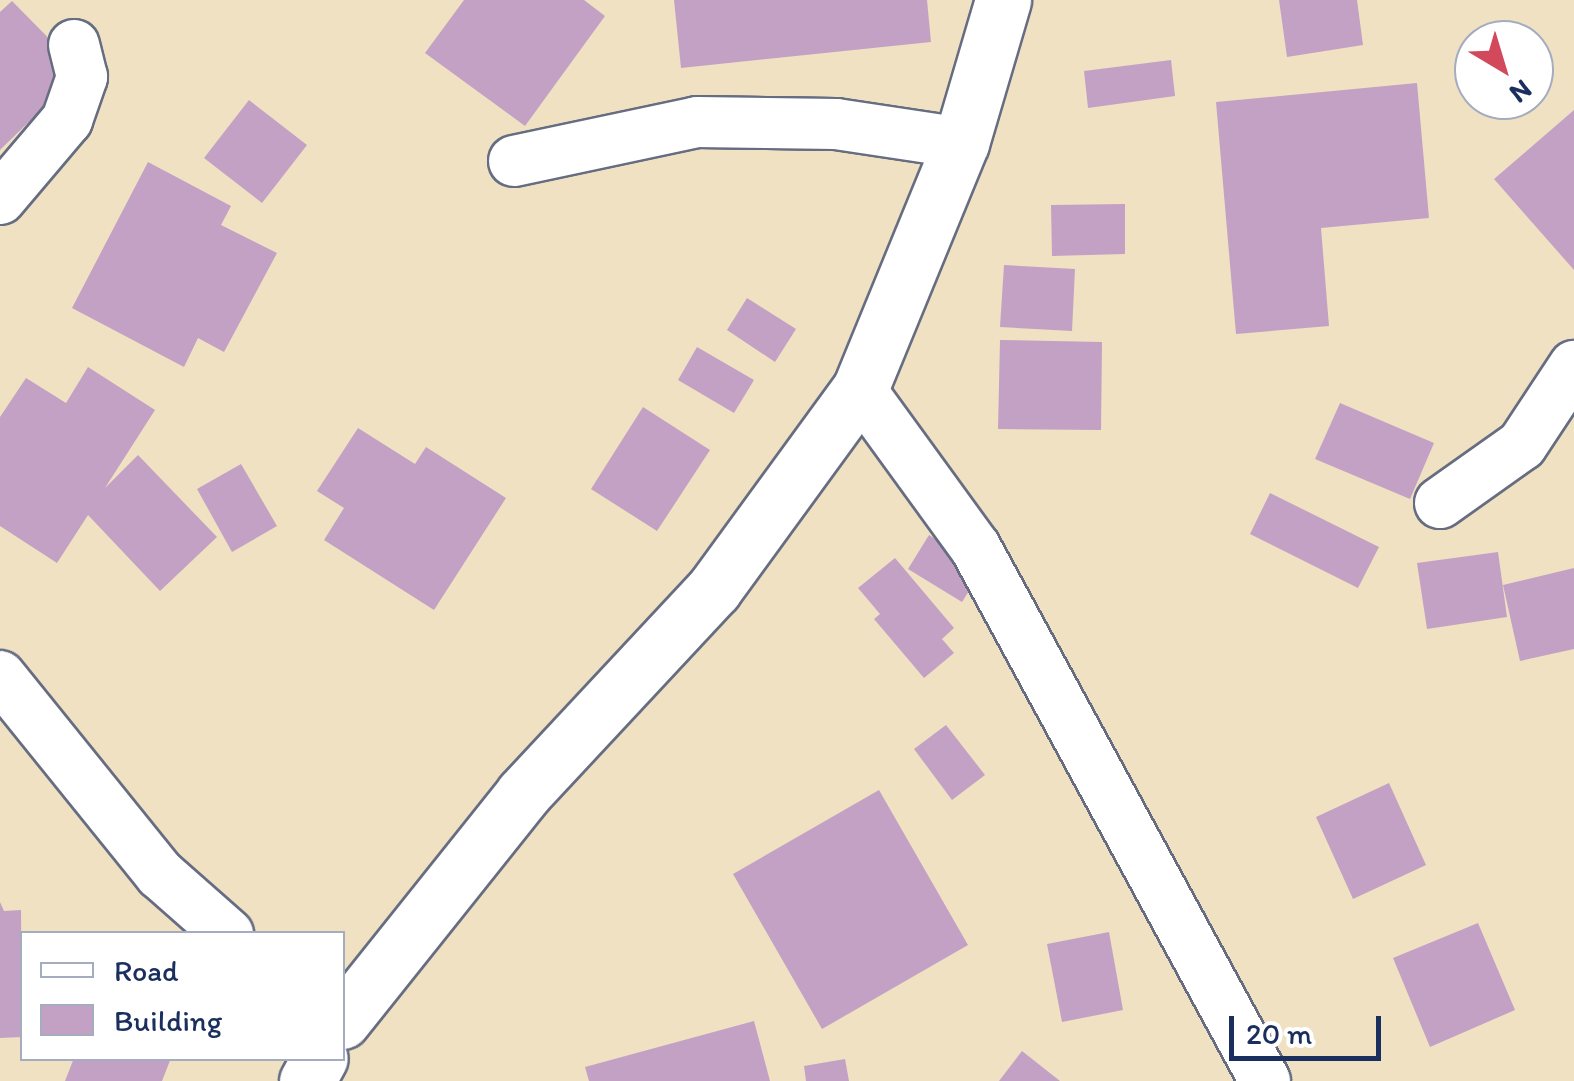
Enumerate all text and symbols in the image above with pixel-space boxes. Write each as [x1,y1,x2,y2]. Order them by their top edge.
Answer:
north arrow [1454,20,1554,120]
text: N [1503,73,1539,111]
legend [20,931,345,1061]
text: Road [114,952,179,989]
scale bar [1234,996,1386,1058]
text: Building [114,1002,222,1039]
text: 20 m [1246,1015,1312,1052]

